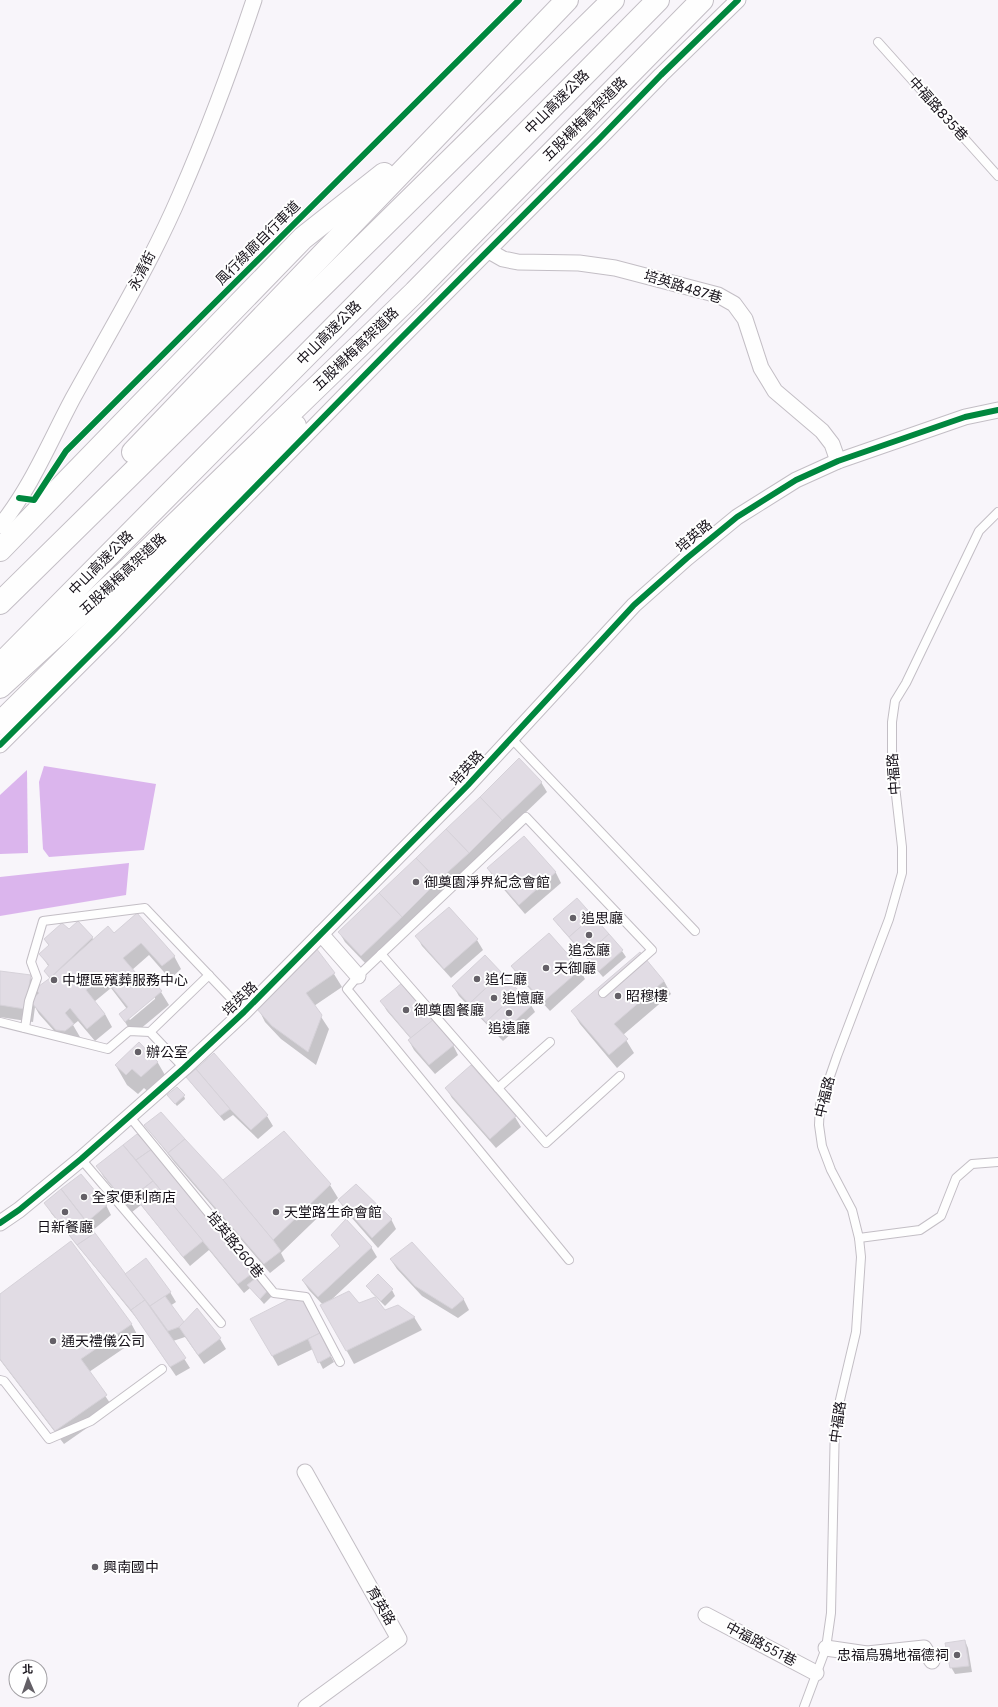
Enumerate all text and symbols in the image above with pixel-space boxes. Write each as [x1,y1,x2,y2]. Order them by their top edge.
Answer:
street label: 中山高速公路 [521,66,593,138]
street label: 五股楊梅高架道路 [539,73,631,165]
street label: 中福路835巷 [905,73,971,145]
street label: 風行綠廊自行車道 [212,197,304,289]
street label: 永清街 [125,248,159,294]
street label: 培英路487巷 [642,267,724,307]
street label: 中山高速公路 [293,297,365,369]
street label: 五股楊梅高架道路 [310,304,402,394]
street label: 培英路 [672,516,716,556]
street label: 中山高速公路 [65,527,137,599]
street label: 五股楊梅高架道路 [76,530,170,618]
street label: 培英路 [446,747,488,789]
street label: 中福路 [884,752,904,796]
place label: 御奠園淨界紀念會館 [424,874,550,891]
marker: 御奠園淨界紀念會館 [411,877,421,887]
place label: 追思廳 [581,910,623,927]
marker: 追思廳 [568,913,578,923]
marker: 追念廳 [584,930,594,940]
place label: 追念廳 [568,942,610,959]
place label: 天御廳 [554,960,596,977]
marker: 天御廳 [541,963,551,973]
place label: 追仁廳 [485,971,527,988]
place label: 中壢區殯葬服務中心 [62,972,188,989]
marker: 追仁廳 [472,974,482,984]
marker: 中壢區殯葬服務中心 [49,975,59,985]
street label: 培英路 [219,978,261,1020]
place label: 昭穆樓 [626,988,668,1005]
place label: 追憶廳 [502,990,544,1007]
marker: 昭穆樓 [613,991,623,1001]
marker: 追憶廳 [489,993,499,1003]
place label: 御奠園餐廳 [414,1002,484,1019]
marker: 御奠園餐廳 [401,1005,411,1015]
marker: 追遠廳 [504,1008,514,1018]
place label: 追遠廳 [488,1020,530,1037]
place label: 辦公室 [146,1044,188,1061]
marker: 辦公室 [133,1047,143,1057]
street label: 中福路 [812,1075,838,1119]
place label: 全家便利商店 [92,1189,176,1206]
marker: 全家便利商店 [79,1192,89,1202]
place label: 天堂路生命會館 [284,1204,382,1221]
marker: 日新餐廳 [60,1207,70,1217]
marker: 天堂路生命會館 [271,1207,281,1217]
street label: 培英路260巷 [203,1208,267,1282]
place label: 日新餐廳 [37,1219,93,1236]
place label: 通天禮儀公司 [61,1333,145,1350]
marker: 通天禮儀公司 [48,1336,58,1346]
street label: 中福路 [827,1400,849,1444]
place label: 興南國中 [103,1559,159,1576]
marker: 興南國中 [90,1562,100,1572]
street label: 育英路 [363,1584,399,1628]
street label: 中福路551巷 [723,1618,799,1670]
place label: 忠福烏鴉地福德祠 [837,1647,949,1664]
marker: 忠福烏鴉地福德祠 [952,1650,962,1660]
north arrow [8,1659,48,1699]
text: 北 [22,1663,33,1676]

